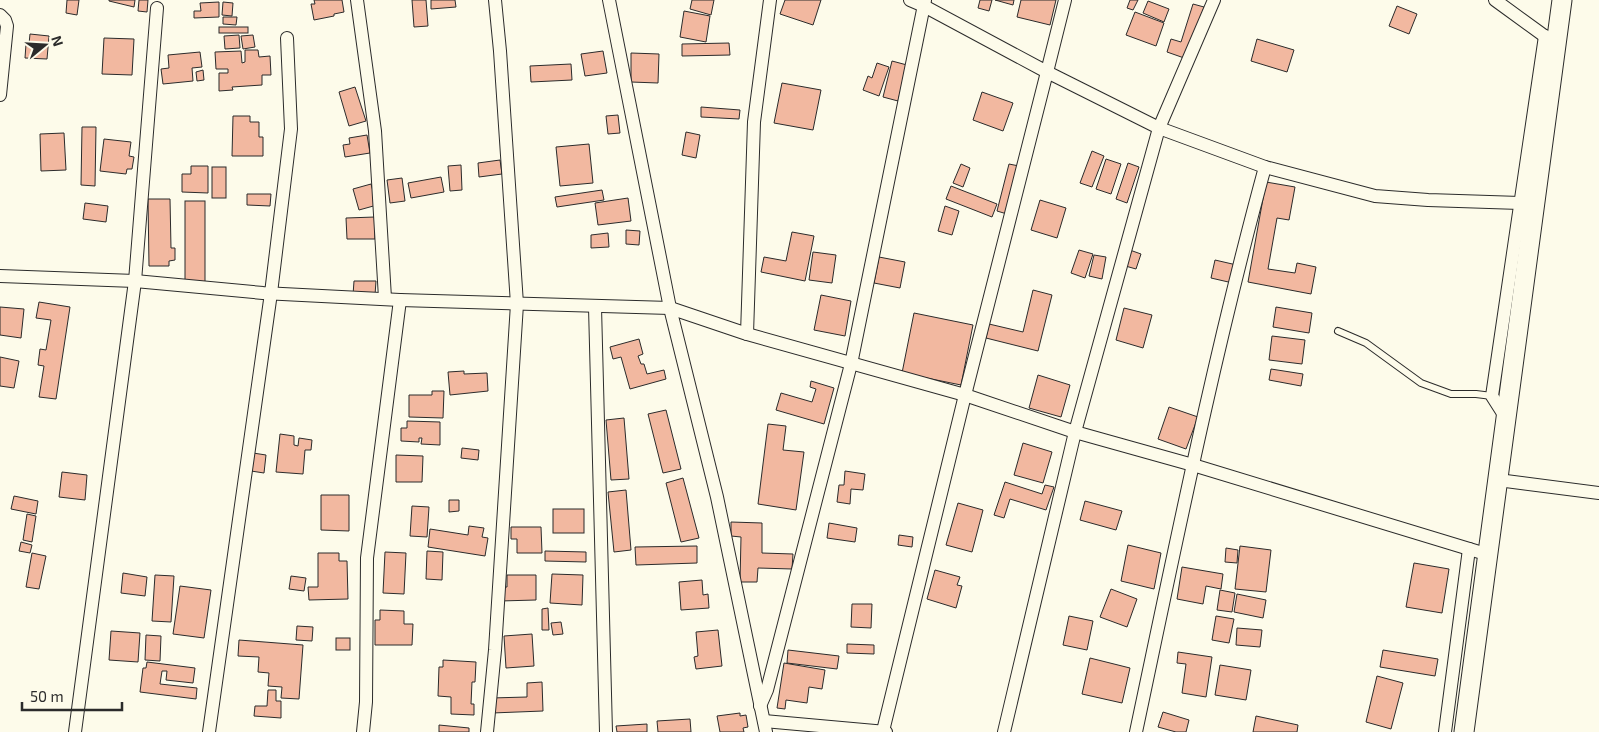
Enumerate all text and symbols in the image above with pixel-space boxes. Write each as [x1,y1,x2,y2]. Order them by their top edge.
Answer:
north arrow [20,20,70,70]
text: N [48,33,67,48]
scale bar [22,680,122,712]
text: 50 m [30,687,64,705]

